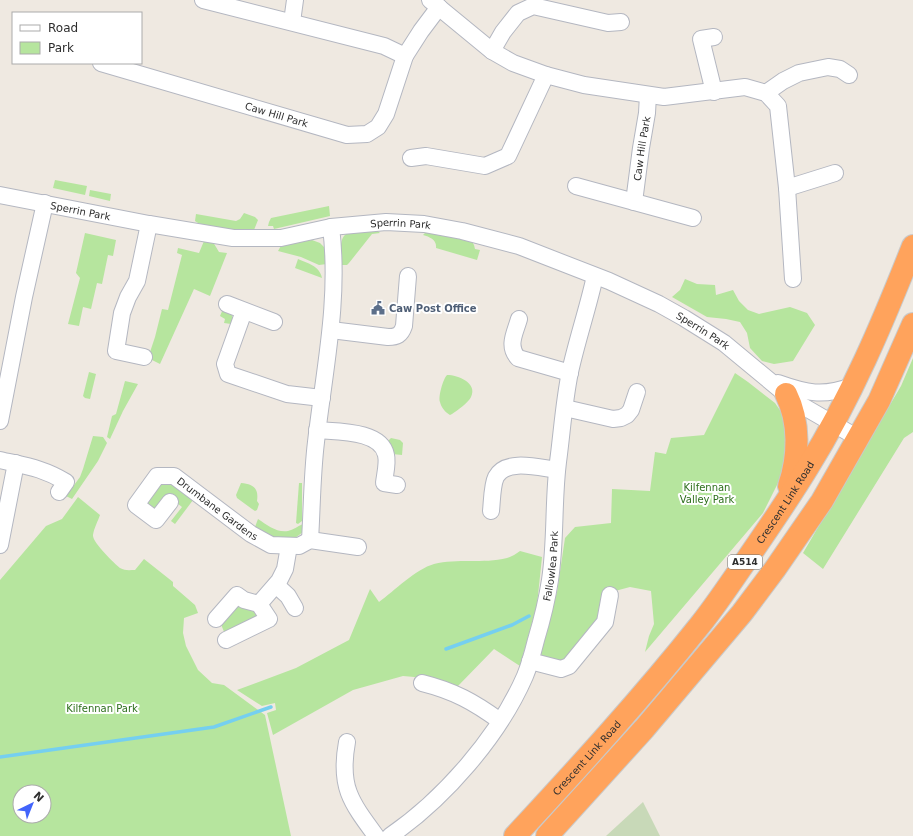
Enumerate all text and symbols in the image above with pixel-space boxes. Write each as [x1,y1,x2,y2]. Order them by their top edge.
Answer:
legend [12,12,142,64]
text: Road [48,21,78,35]
text: Park [48,41,74,55]
street label: Caw Hill Park [244,100,310,129]
street label: Caw Hill Park [632,115,652,182]
street label: Sperrin Park [49,200,112,222]
street label: Sperrin Park [370,217,432,231]
public building icon: Caw Post Office [370,300,386,316]
place label: Caw Post Office [389,303,477,314]
street label: Sperrin Park [674,310,732,352]
street label: Crescent Link Road [754,459,816,546]
street label: Drumbane Gardens [175,475,260,543]
park label: Kilfennan Valley Park [680,482,735,505]
street label: Fallowlea Park [541,530,560,602]
road number: A514 [728,555,762,569]
park label: Kilfennan Park [66,703,138,714]
street label: Crescent Link Road [551,719,623,797]
north arrow [12,784,52,824]
text: N [31,789,46,805]

